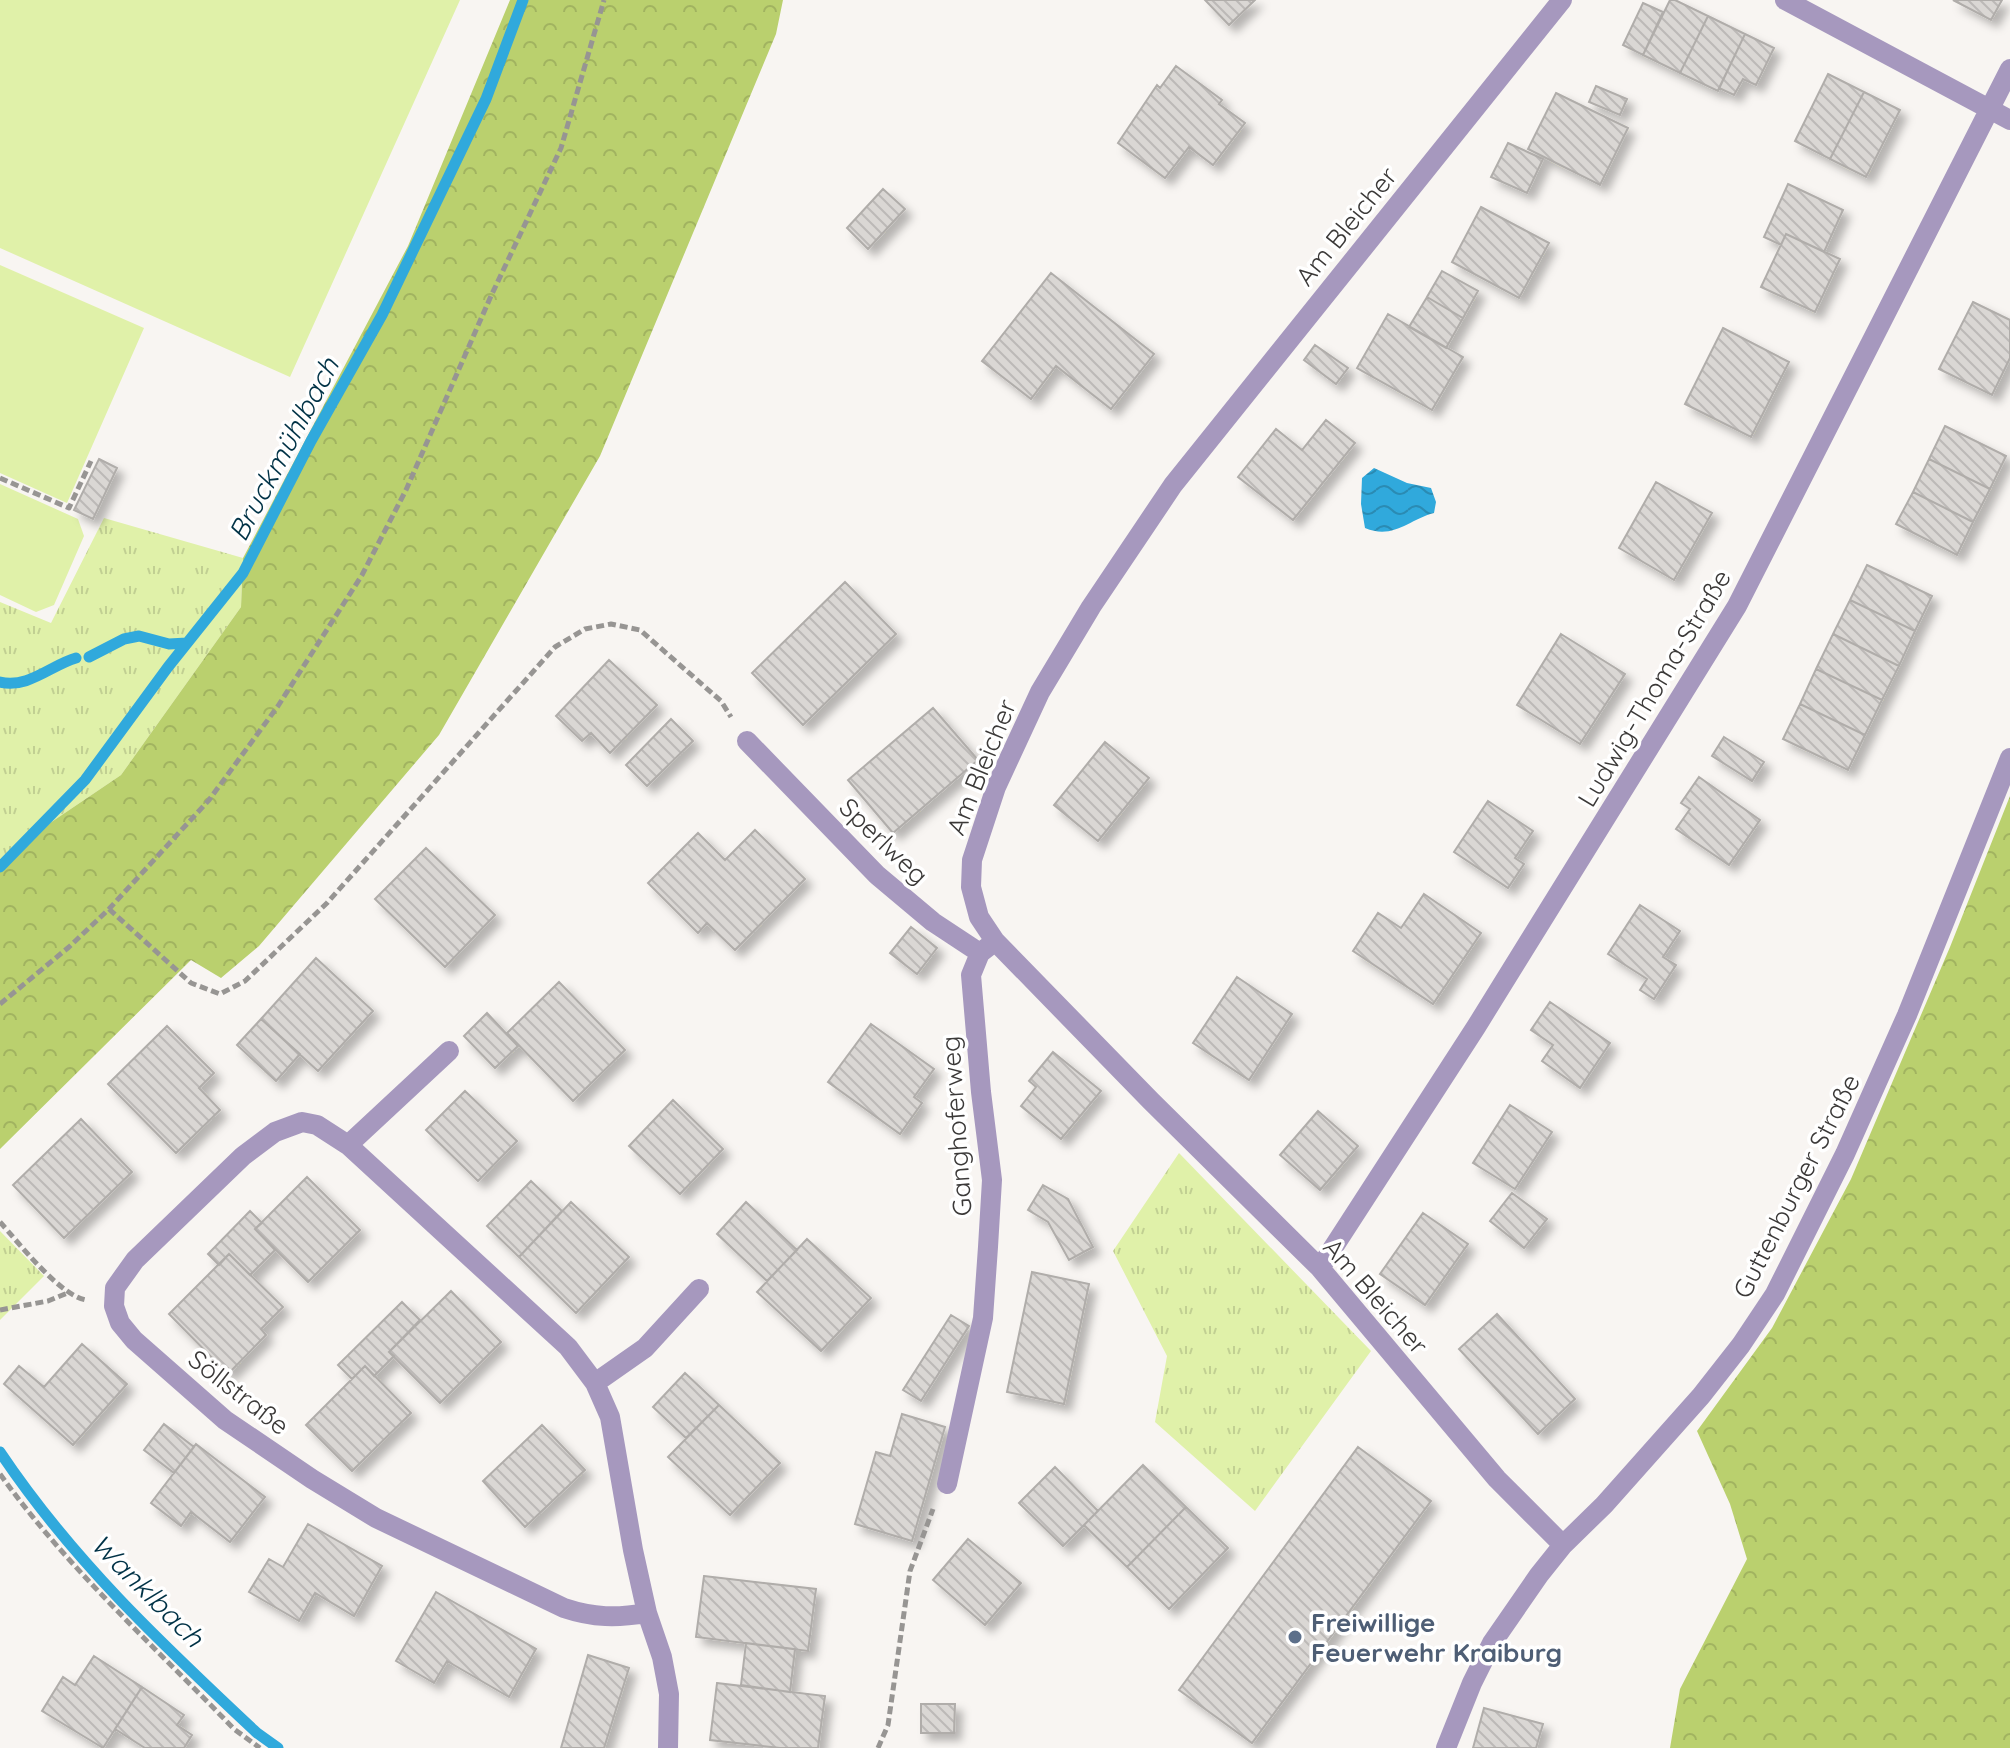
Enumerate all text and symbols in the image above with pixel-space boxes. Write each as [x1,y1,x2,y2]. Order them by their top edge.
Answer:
street label: Am Bleicher [1288,160,1404,292]
water label: Bruckmühlbach [220,350,347,547]
street label: Ludwig-Thoma-Straße [1570,563,1738,813]
street label: Am Bleicher [939,694,1023,840]
street label: Sperlweg [833,791,935,891]
street label: Ganghoferweg [933,1035,979,1217]
street label: Guttenburger Straße [1725,1068,1867,1304]
street label: Am Bleicher [1317,1231,1435,1361]
street label: Söllstraße [182,1342,296,1442]
water label: Wanklbach [84,1526,213,1655]
place label: Freiwillige Feuerwehr Kraiburg [1311,1606,1562,1669]
marker: Freiwillige Feuerwehr Kraiburg [1286,1628,1304,1646]

